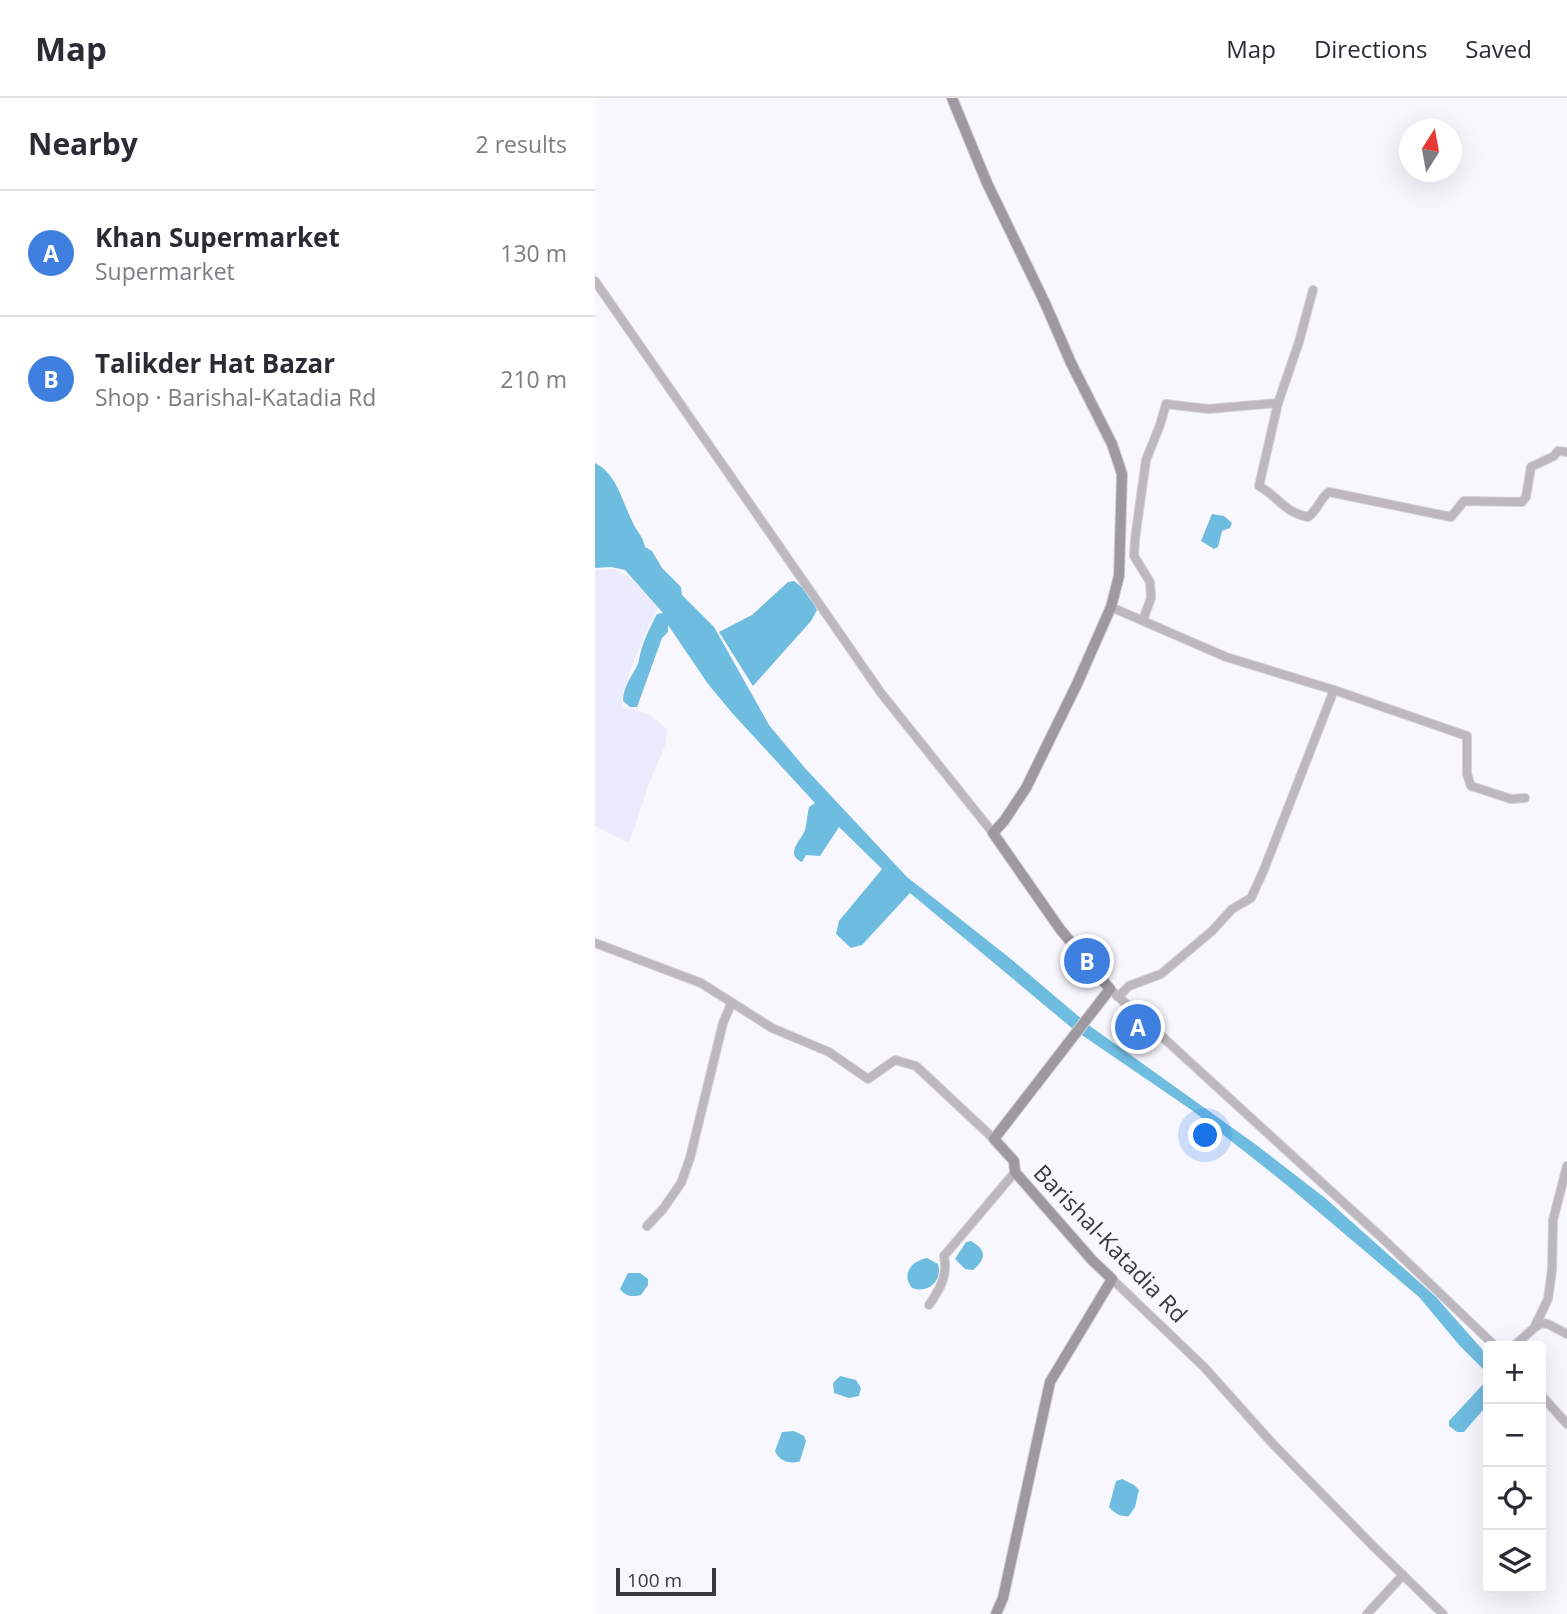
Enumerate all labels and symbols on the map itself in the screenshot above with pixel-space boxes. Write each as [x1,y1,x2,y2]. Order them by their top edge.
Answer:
north arrow [1399,119,1462,182]
pin: B [1064,935,1110,987]
pin: A [1115,1001,1161,1053]
your location [1188,1118,1222,1152]
street label: Barishal-Katadia Rd [1027,1157,1195,1329]
scale bar [616,1565,716,1597]

